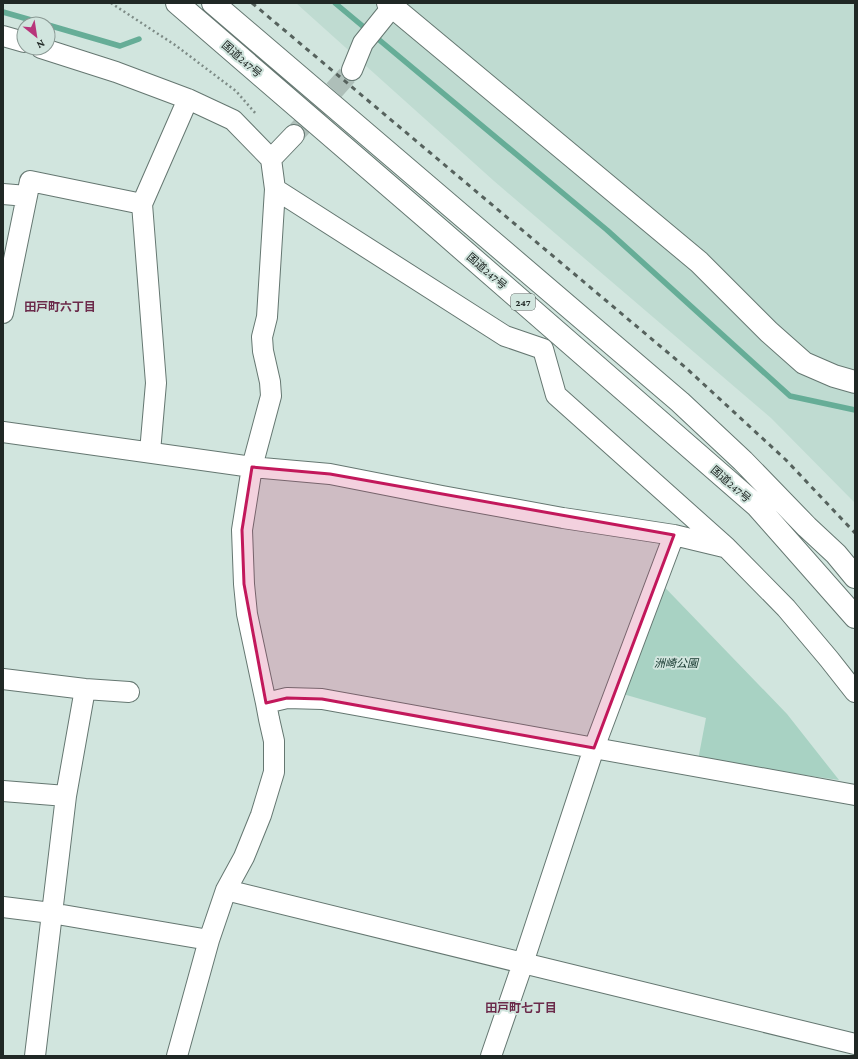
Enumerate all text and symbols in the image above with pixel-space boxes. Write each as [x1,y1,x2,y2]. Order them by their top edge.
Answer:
north arrow [16,16,56,56]
text: N [34,38,47,52]
street label: 国道247号 [220,39,264,79]
street label: 国道247号 [465,251,509,291]
road number: 247 [511,294,535,310]
district label: 田戸町六丁目 [24,300,96,314]
street label: 国道247号 [709,464,753,504]
park label: 洲崎公園 [654,657,700,669]
district label: 田戸町七丁目 [485,1001,557,1015]

